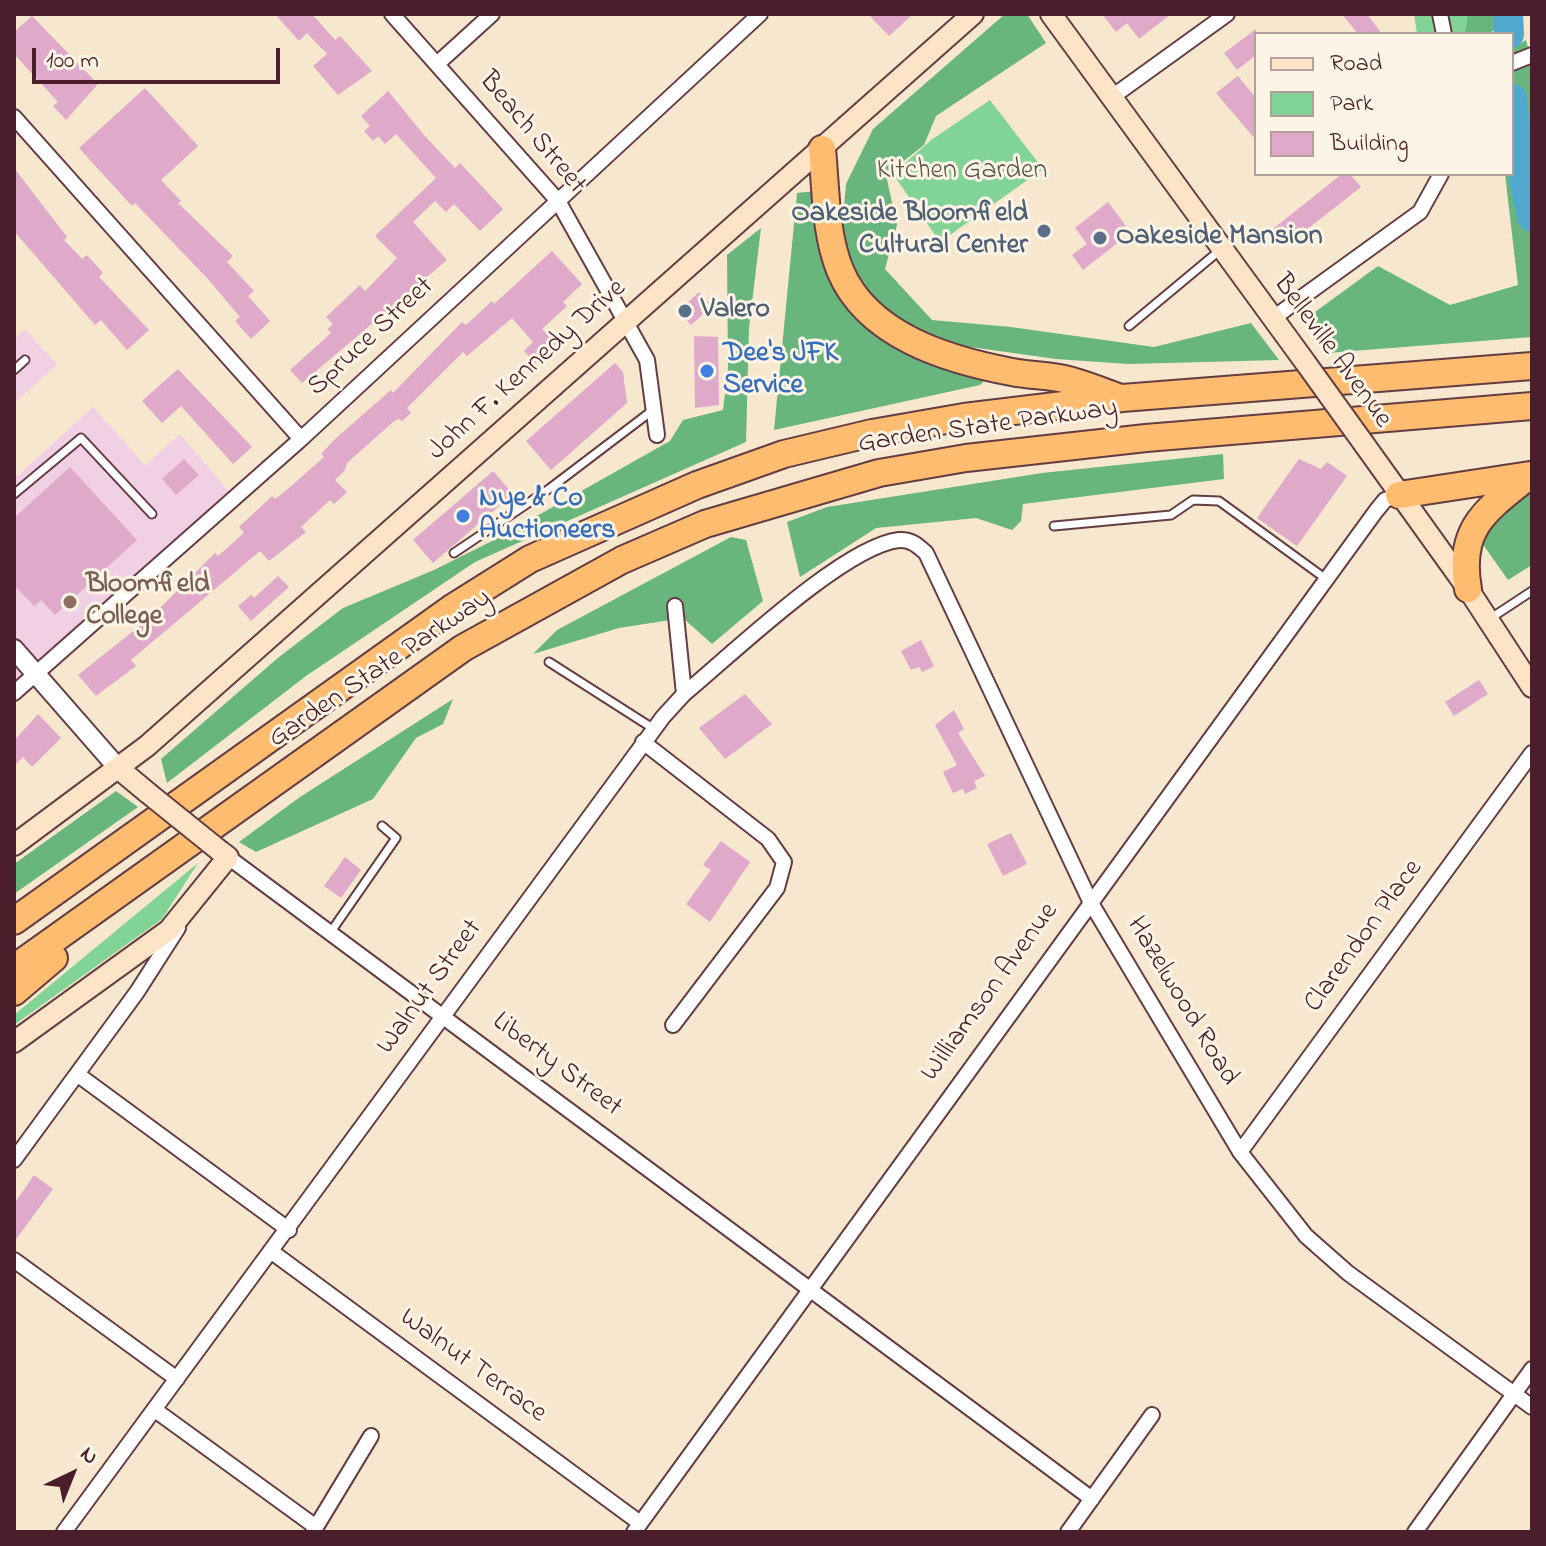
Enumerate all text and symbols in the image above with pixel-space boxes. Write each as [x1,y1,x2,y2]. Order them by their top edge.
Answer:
scale bar [36,32,284,82]
legend [1254,32,1514,176]
text: 100 m [46,44,99,79]
text: Road [1330,47,1382,82]
street label: Beach Street [470,66,592,202]
text: Park [1330,87,1373,122]
text: Building [1330,127,1409,162]
park label: Kitchen Garden [877,155,1047,189]
place label: Oakeside Bloomfield Cultural Center [791,198,1028,264]
place label: Oakeside Mansion [1116,221,1322,255]
marker: Oakeside Bloomfield Cultural Center [1035,222,1053,240]
marker: Oakeside Mansion [1091,229,1109,247]
street label: Belleville Avenue [1264,269,1398,435]
street label: Spruce Street [302,271,442,405]
street label: John F. Kennedy Drive [422,273,634,469]
place label: Valero [701,294,770,328]
marker: Valero [676,302,694,320]
place label: Dee's JFK Service [723,338,838,404]
marker: Dee's JFK Service [698,362,716,380]
street label: Garden State Parkway [856,393,1120,463]
place label: Nye & Co Auctioneers [479,483,615,549]
marker: Nye & Co Auctioneers [454,507,472,525]
place label: Bloomfield College [86,569,210,635]
street label: Garden State Parkway [263,583,499,757]
marker: Bloomfield College [61,593,79,611]
street label: Clarendon Place [1298,854,1432,1020]
street label: Williamson Avenue [915,897,1067,1089]
street label: Hazelwood Road [1117,911,1245,1093]
street label: Walnut Street [371,914,491,1062]
street label: Liberty Street [484,1006,628,1126]
street label: Walnut Terrace [392,1302,552,1432]
north arrow [32,1434,112,1514]
text: N [72,1440,105,1473]

